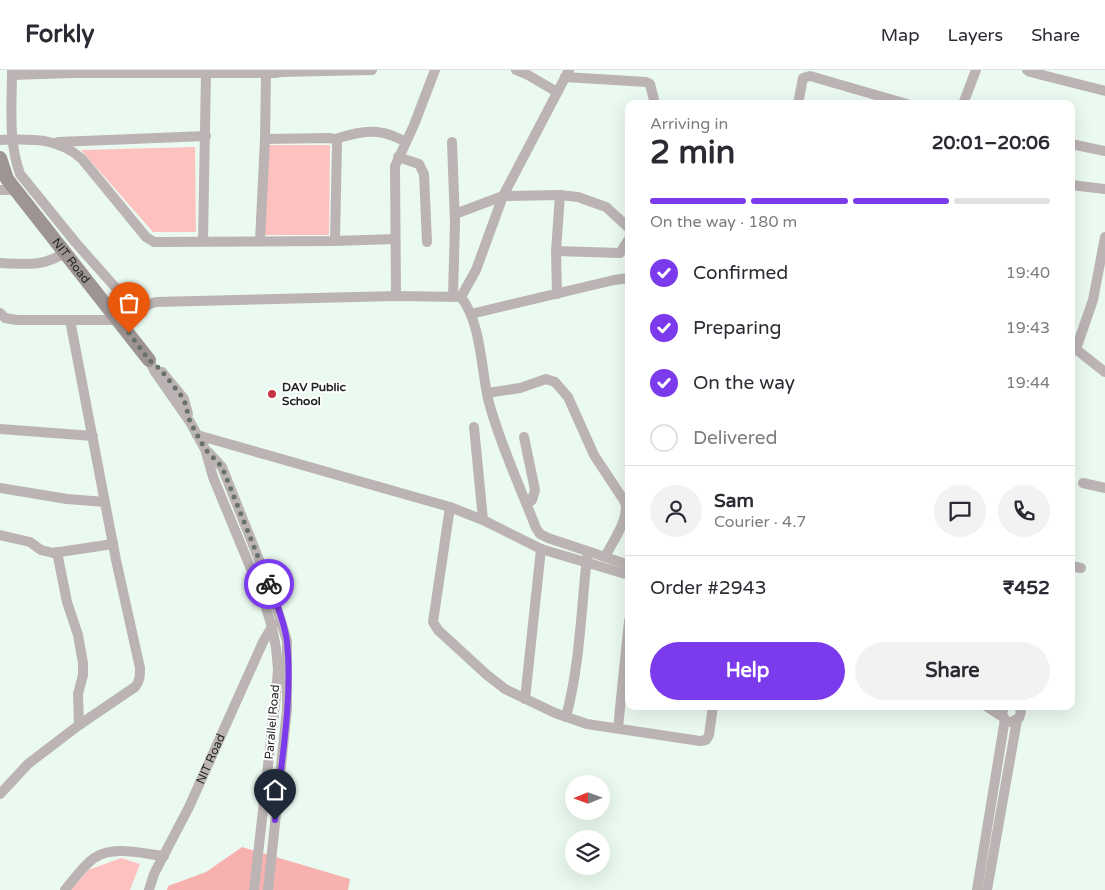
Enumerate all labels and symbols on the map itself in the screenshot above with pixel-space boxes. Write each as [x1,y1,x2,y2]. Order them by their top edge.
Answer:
street label: NIT Road [49,235,93,286]
pin [108,282,150,333]
place label: DAV Public School [282,380,347,408]
marker: DAV Public School [266,388,278,400]
courier [244,559,294,609]
street label: Parallel Road [262,684,282,760]
street label: NIT Road [193,732,228,786]
pin [254,769,296,820]
north arrow [565,775,610,820]

